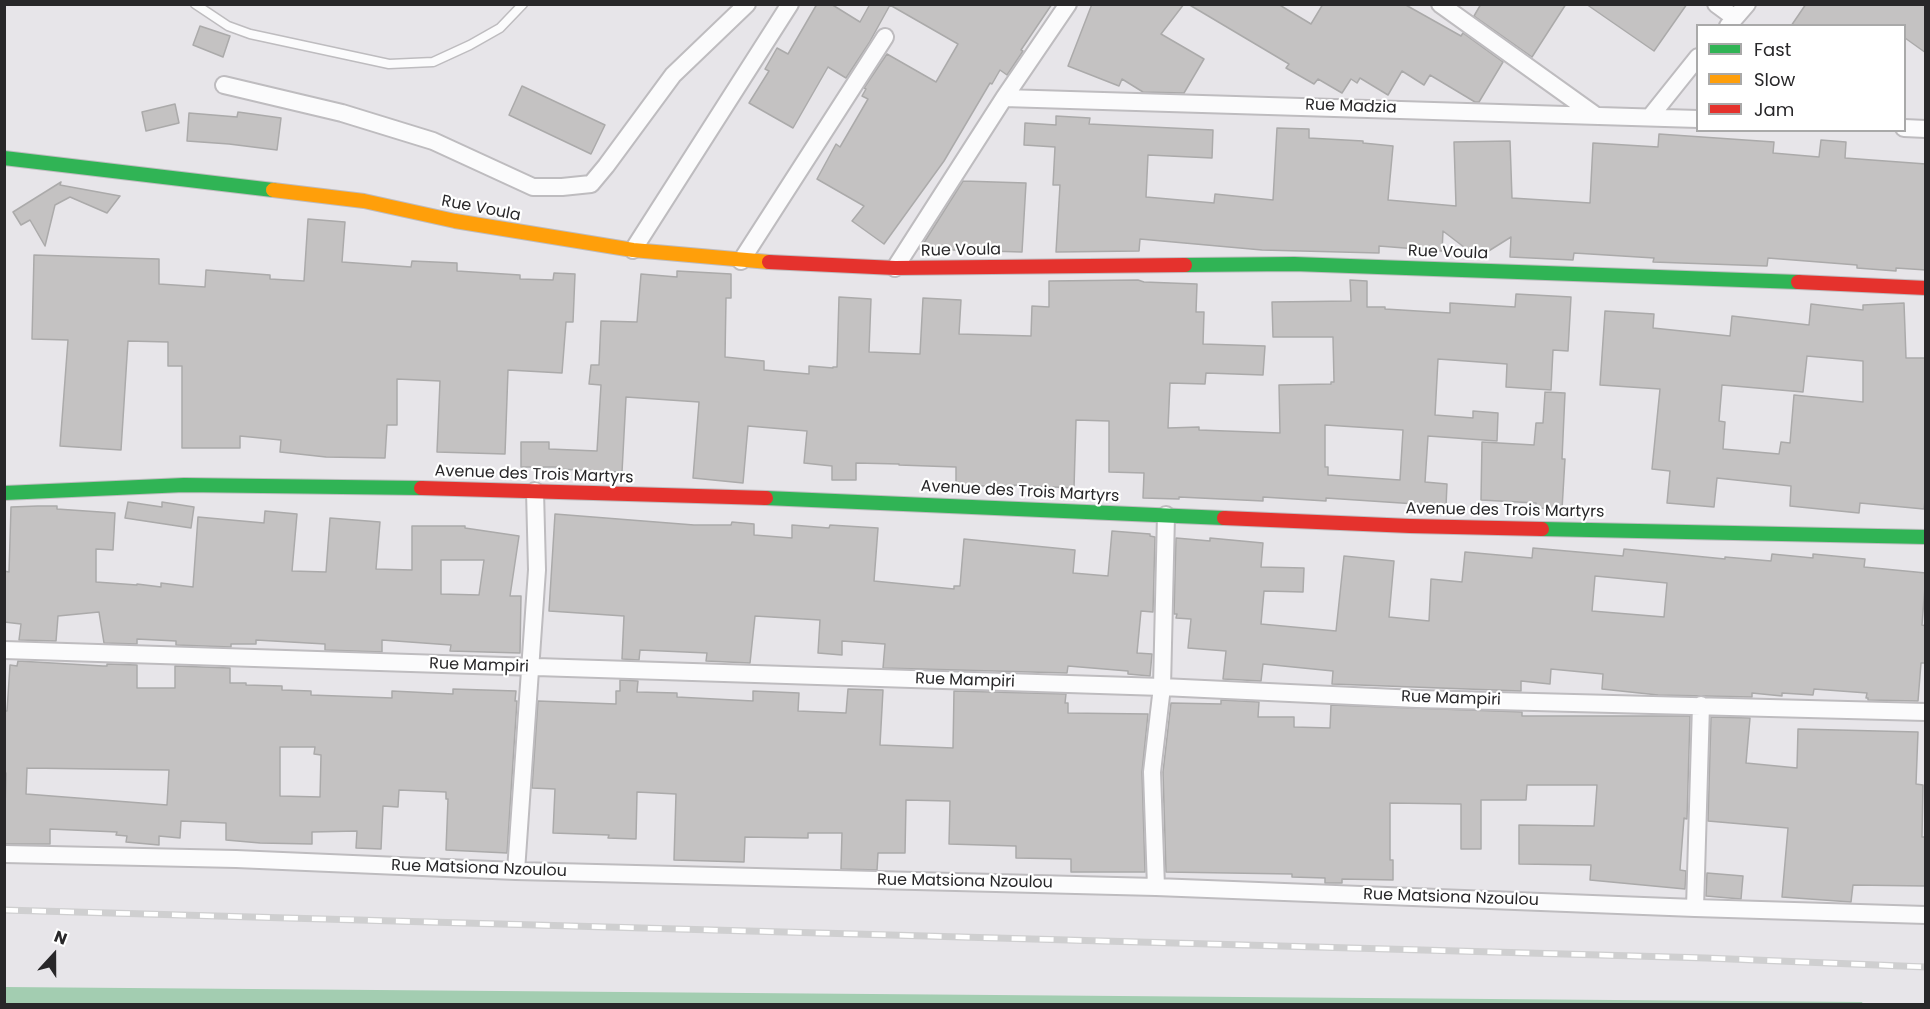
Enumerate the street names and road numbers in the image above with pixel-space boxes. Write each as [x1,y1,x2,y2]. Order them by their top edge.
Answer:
street label: Rue Madzia [1305,96,1397,118]
street label: Rue Voula [440,192,522,226]
street label: Rue Voula [921,241,1001,261]
street label: Rue Voula [1408,242,1488,264]
street label: Avenue des Trois Martyrs [434,462,634,488]
street label: Avenue des Trois Martyrs [920,477,1120,507]
street label: Avenue des Trois Martyrs [1405,500,1605,522]
street label: Rue Mampiri [429,655,529,677]
street label: Rue Mampiri [915,670,1015,692]
street label: Rue Mampiri [1401,688,1501,710]
street label: Rue Matsiona Nzoulou [391,856,567,882]
street label: Rue Matsiona Nzoulou [877,871,1053,893]
street label: Rue Matsiona Nzoulou [1363,885,1539,911]

